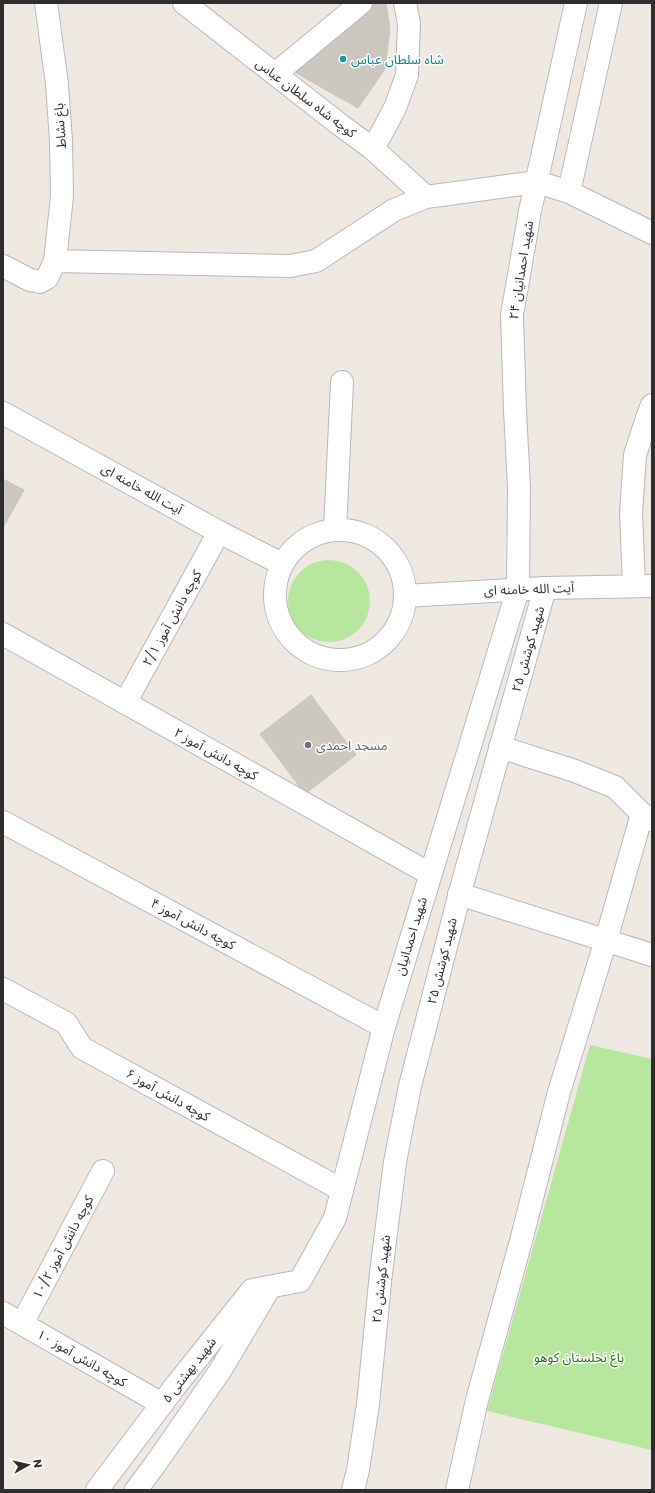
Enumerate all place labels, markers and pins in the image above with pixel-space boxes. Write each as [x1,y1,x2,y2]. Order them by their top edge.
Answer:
place label: شاه سلطان عباس [351,50,444,69]
marker: شاه سلطان عباس [338,54,348,64]
place label: مسجد احمدی [316,736,388,755]
marker: مسجد احمدی [303,740,313,750]

